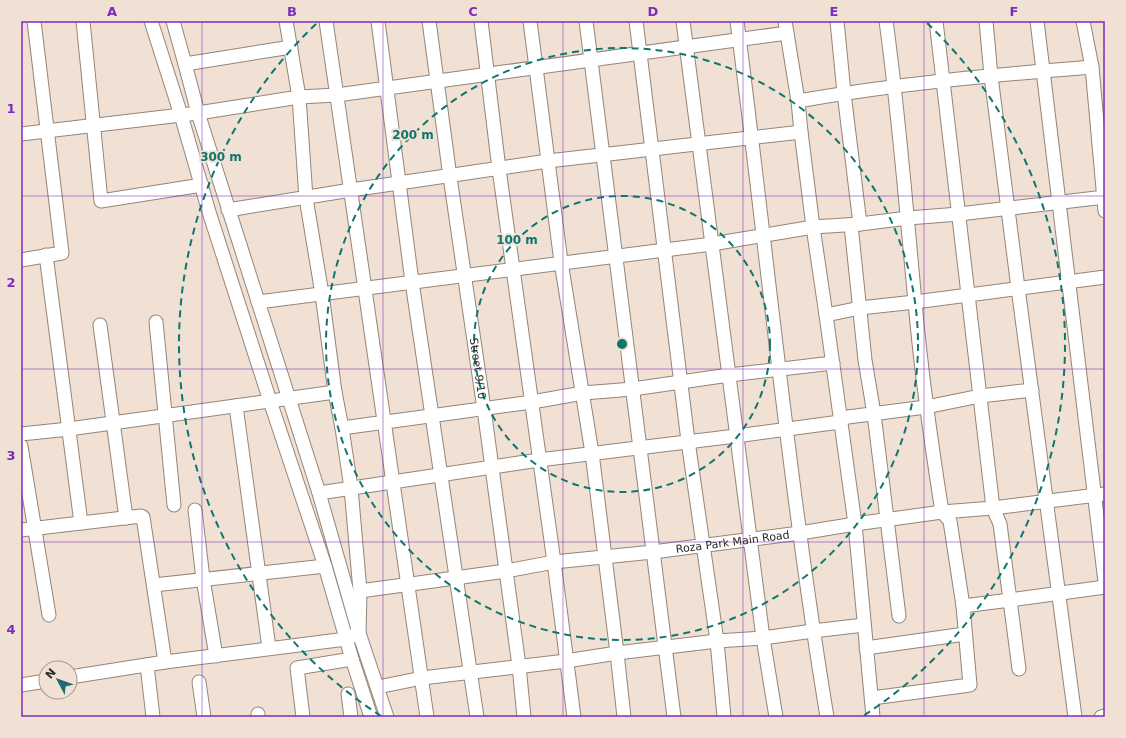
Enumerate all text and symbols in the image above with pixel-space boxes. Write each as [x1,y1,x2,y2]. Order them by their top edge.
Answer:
text: A [107,4,117,19]
text: B [287,4,297,19]
text: C [468,4,478,19]
text: D [648,4,659,19]
text: E [830,4,838,19]
text: F [1010,4,1018,19]
text: 1 [6,101,16,116]
text: 200 m [392,128,434,142]
text: 300 m [200,150,242,164]
text: 100 m [496,233,538,247]
text: 2 [6,275,16,290]
street label: Street 9/10 [467,337,488,400]
centre of rings [615,337,629,351]
text: 3 [6,448,16,463]
street label: Roza Park Main Road [675,528,790,556]
text: 4 [6,622,16,637]
north arrow [38,660,78,700]
text: N [43,666,59,682]

